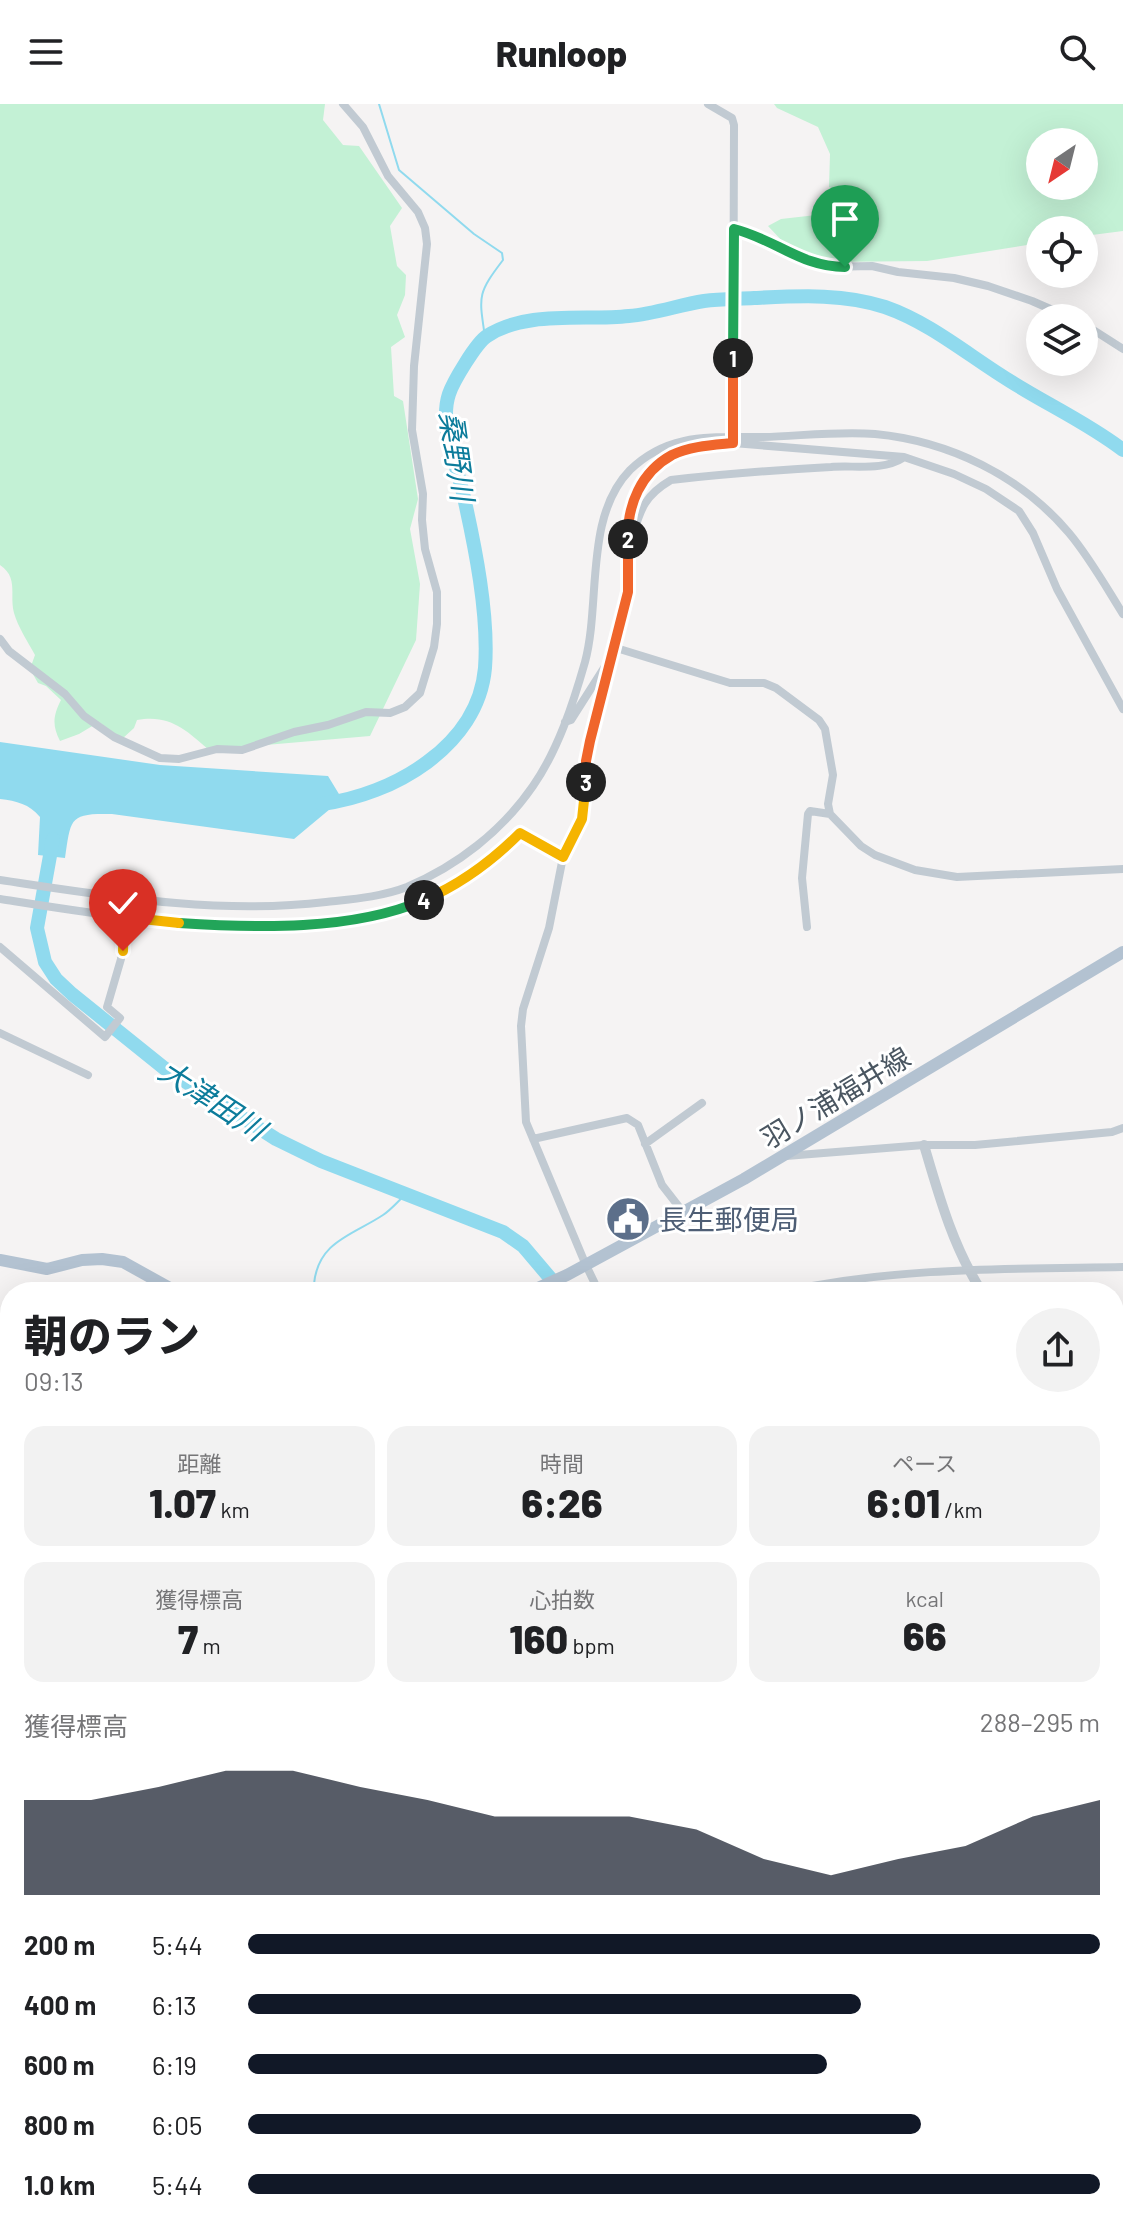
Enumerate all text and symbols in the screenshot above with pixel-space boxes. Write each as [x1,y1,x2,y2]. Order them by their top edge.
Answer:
icon: menu [24,30,68,74]
icon: search [1055,30,1099,74]
text: Runloop [496,31,627,74]
north arrow [1026,128,1098,200]
map controls [1026,128,1098,376]
pin [811,185,879,267]
icon: arrive [823,197,867,241]
button: locate [1026,216,1098,288]
button: layers [1026,304,1098,376]
pin: 1 [713,338,753,378]
text: 1 [729,345,737,371]
water label: 桑野川 [434,409,483,506]
pin: 2 [608,519,648,559]
text: 2 [622,526,634,552]
pin: 3 [566,762,606,802]
text: 3 [580,769,592,795]
pin [89,869,157,951]
pin: 4 [404,880,444,920]
icon: check [101,881,145,925]
text: 4 [417,887,431,913]
street label: 羽ノ浦福井線 [754,1039,916,1155]
water label: 大津田川 [153,1051,276,1148]
public building icon: 長生郵便局 [604,1195,652,1243]
place label: 長生郵便局 [659,1202,799,1236]
text: 朝のラン [24,1308,200,1361]
button: share [1016,1308,1100,1392]
text: 09:13 [24,1365,84,1396]
text: 距離 [177,1450,221,1476]
text: 時間 [540,1450,584,1476]
text: ペース [892,1450,957,1476]
text: 1.07 [149,1478,216,1526]
text: 6:26 [521,1478,603,1526]
text: 6:01 [867,1478,940,1526]
text: km [216,1496,250,1522]
text: /km [940,1496,983,1522]
text: kcal [905,1585,944,1611]
text: 獲得標高 [155,1586,243,1612]
text: 心拍数 [529,1586,595,1612]
text: 66 [903,1611,946,1659]
text: 7 [178,1614,198,1662]
text: 160 [509,1614,568,1662]
text: m [198,1632,221,1658]
text: bpm [568,1632,615,1658]
text: 288–295 m [980,1706,1100,1737]
text: 獲得標高 [24,1710,128,1741]
text: 200 m [24,1929,95,1960]
text: 5:44 [152,1929,203,1960]
text: 400 m [24,1989,96,2020]
text: 6:13 [152,1989,197,2020]
text: 600 m [24,2049,95,2080]
text: 6:19 [152,2049,197,2080]
text: 800 m [24,2109,95,2140]
text: 6:05 [152,2109,202,2140]
text: 1.0 km [24,2169,95,2200]
text: 5:44 [152,2169,203,2200]

